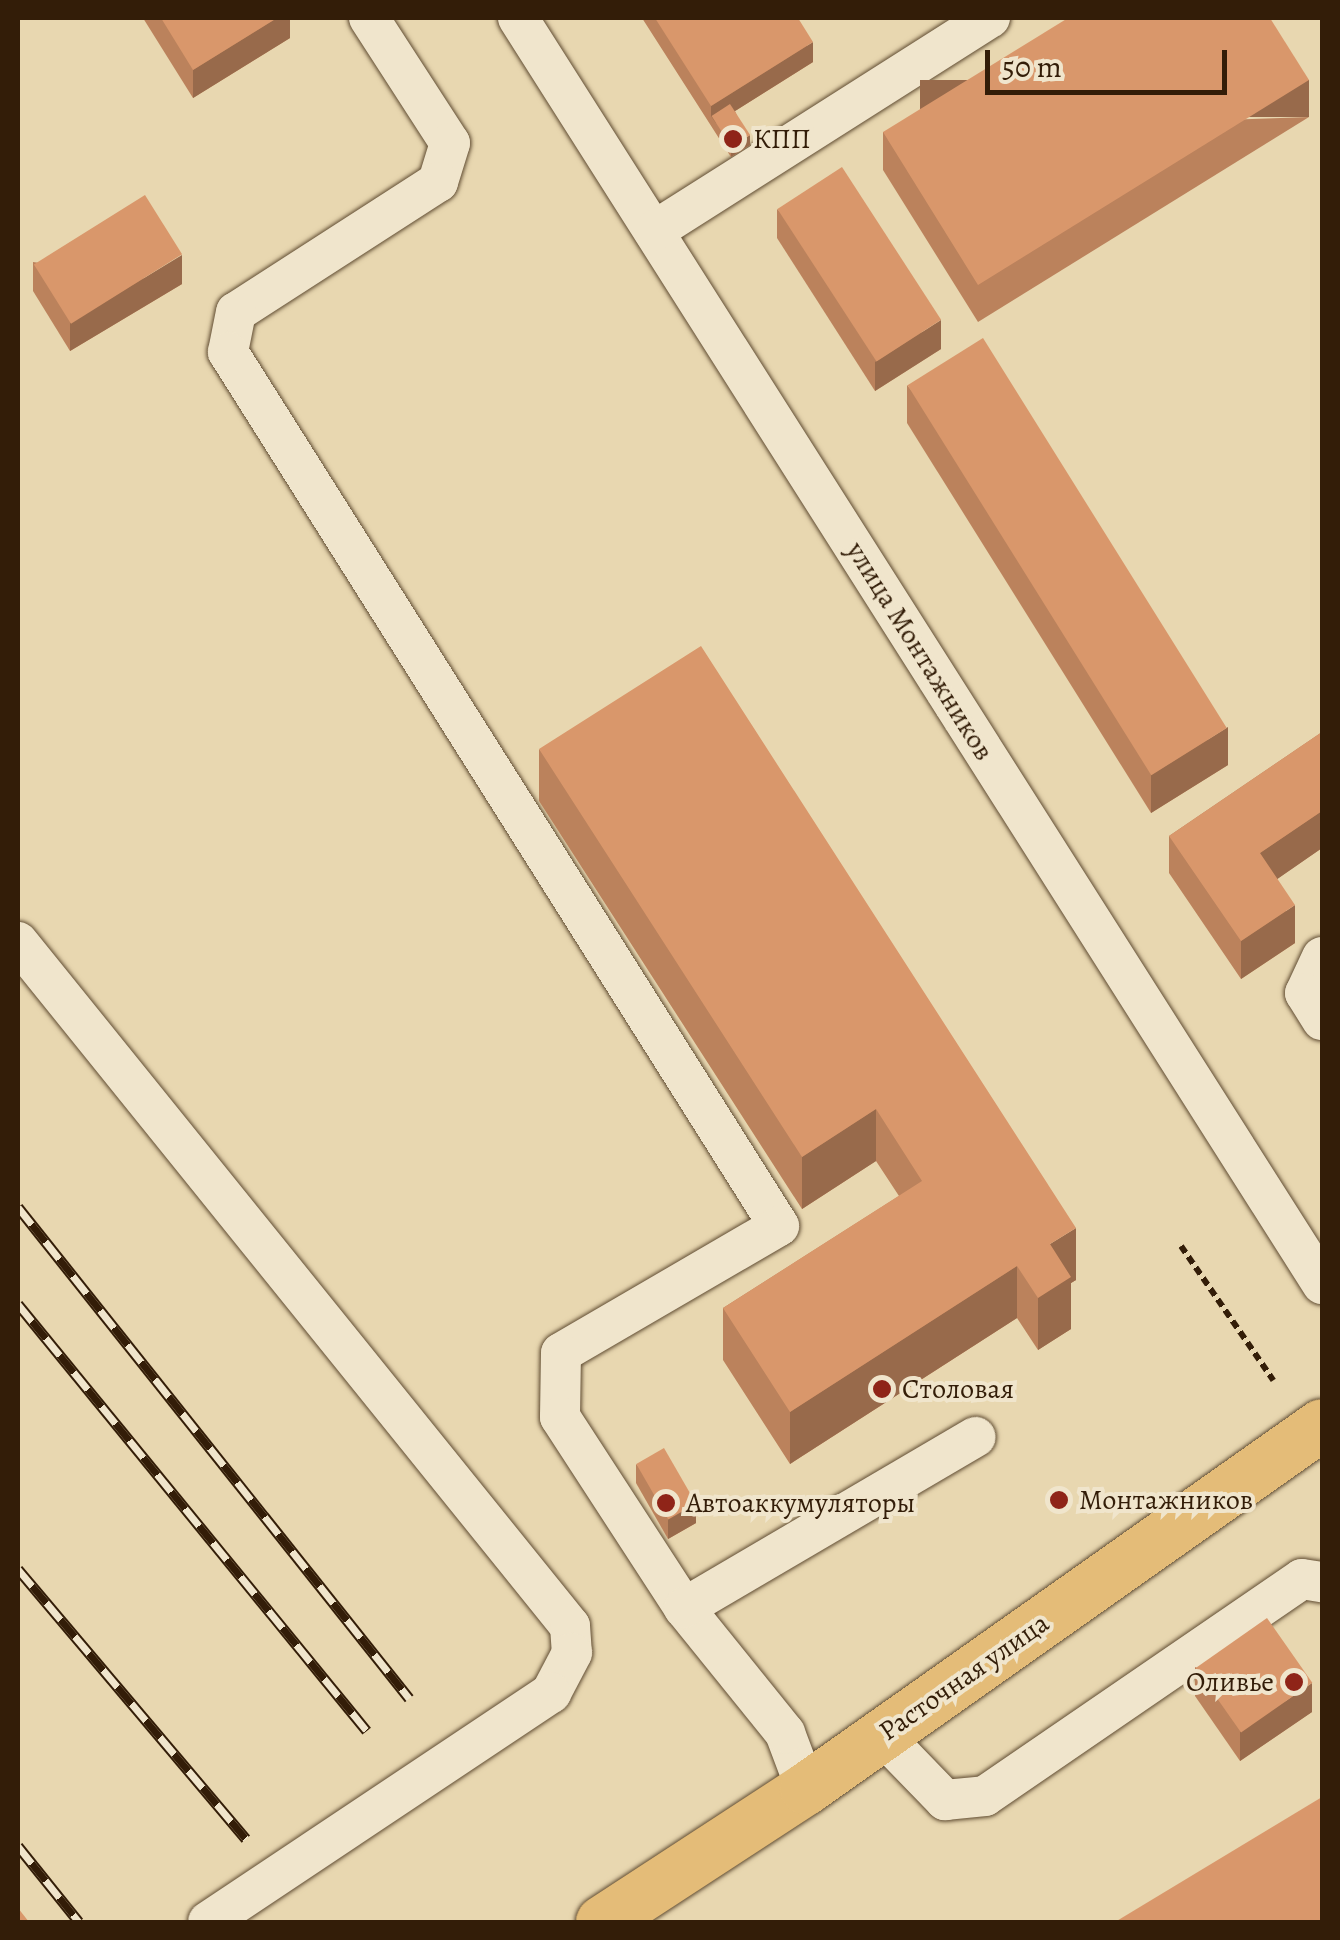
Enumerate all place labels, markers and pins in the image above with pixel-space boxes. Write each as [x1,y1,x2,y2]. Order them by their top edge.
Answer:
place label: КПП [753,122,811,156]
marker: КПП [722,128,744,150]
place label: Столовая [902,1372,1014,1406]
marker: Столовая [871,1378,893,1400]
place label: Монтажников [1079,1483,1253,1517]
place label: Автоаккумуляторы [686,1486,915,1520]
marker: Монтажников [1048,1489,1070,1511]
marker: Автоаккумуляторы [655,1492,677,1514]
place label: Оливье [1186,1665,1274,1699]
marker: Оливье [1283,1671,1305,1693]

